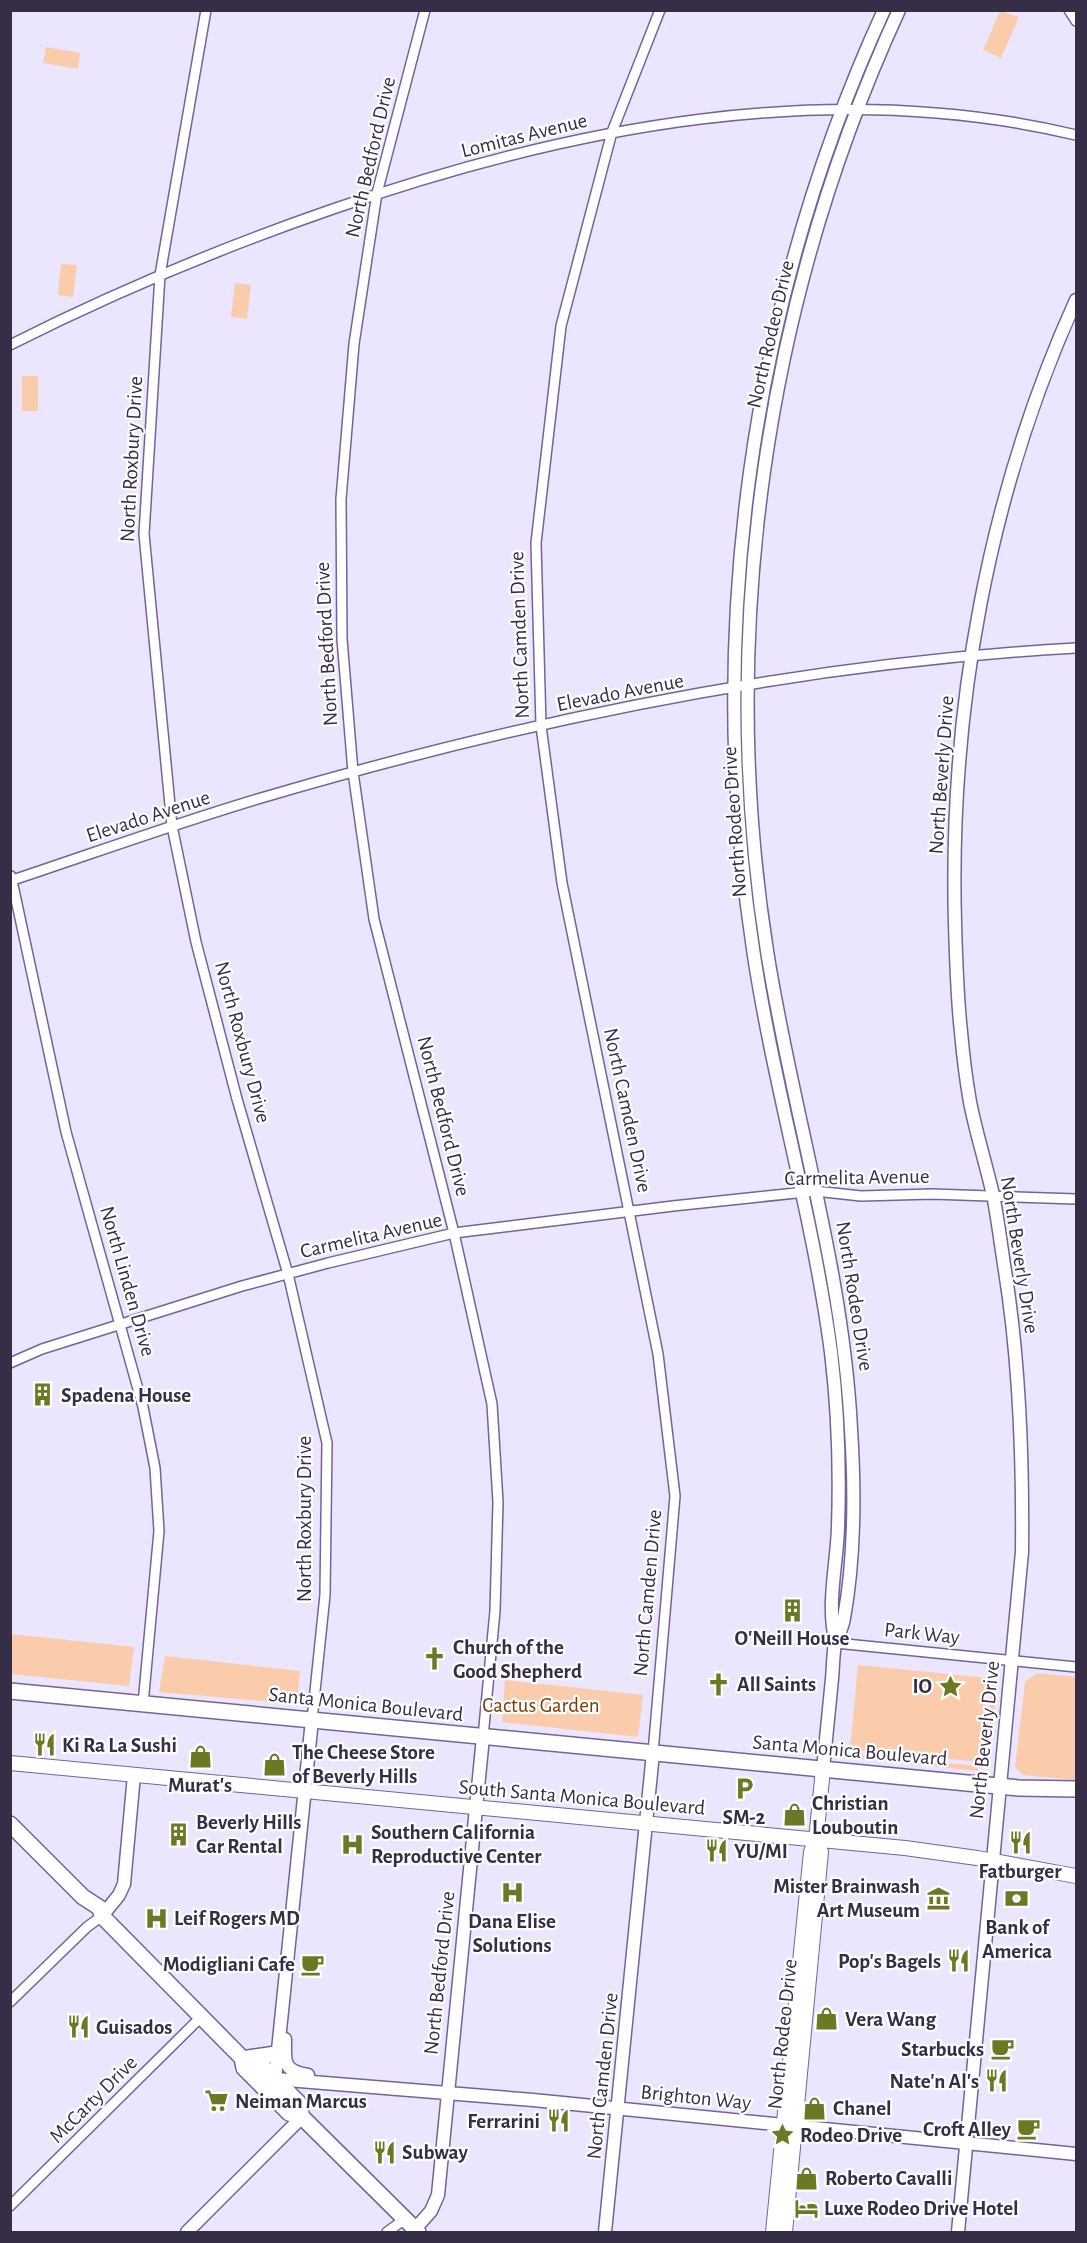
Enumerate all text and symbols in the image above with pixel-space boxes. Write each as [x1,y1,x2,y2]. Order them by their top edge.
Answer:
street label: North Bedford Drive [342,75,399,240]
street label: Lomitas Avenue [459,110,589,161]
street label: North Rodeo Drive [743,258,798,410]
street label: North Roxbury Drive [117,375,146,543]
street label: North Camden Drive [506,551,533,719]
street label: North Bedford Drive [312,561,341,727]
street label: Elevado Avenue [555,670,685,715]
street label: North Beverly Drive [925,695,958,855]
street label: North Rodeo Drive [719,746,750,898]
street label: Elevado Avenue [84,787,213,846]
street label: North Roxbury Drive [211,959,274,1125]
street label: North Camden Drive [600,1026,655,1194]
street label: North Bedford Drive [413,1034,474,1198]
street label: Carmelita Avenue [784,1166,930,1189]
street label: North Beverly Drive [997,1175,1042,1335]
street label: North Linden Drive [96,1204,159,1359]
street label: Carmelita Avenue [298,1209,444,1262]
street label: North Rodeo Drive [832,1220,877,1372]
building icon: Spadena House [30,1382,56,1408]
place label: Spadena House [61,1385,191,1406]
street label: North Roxbury Drive [294,1436,315,1602]
street label: North Camden Drive [630,1509,665,1677]
building icon: O'Neill House [779,1597,805,1623]
street label: Park Way [883,1619,961,1648]
place label: O'Neill House [735,1628,850,1649]
place label: Church of the Good Shepherd [453,1637,582,1682]
church icon: Church of the Good Shepherd [422,1646,448,1672]
street label: North Beverly Drive [966,1660,1003,1820]
church icon: All Saints [706,1671,732,1697]
place icon: IO [937,1673,963,1699]
place label: All Saints [737,1674,816,1695]
place label: IO [912,1676,932,1697]
street label: Santa Monica Boulevard [268,1684,464,1725]
park label: Cactus Garden [482,1695,600,1716]
restaurant icon: Ki Ra La Sushi [31,1732,57,1758]
street label: Santa Monica Boulevard [752,1732,948,1769]
place label: Ki Ra La Sushi [62,1735,177,1756]
place label: The Cheese Store of Beverly Hills [292,1742,435,1787]
shop icon: Murat's [187,1744,213,1770]
shop icon: The Cheese Store of Beverly Hills [261,1751,287,1777]
place label: Murat's [168,1775,232,1796]
street label: South Santa Monica Boulevard [458,1776,706,1819]
parking icon: SM-2 [731,1776,757,1802]
place label: Christian Louboutin [812,1793,898,1838]
shop icon: Christian Louboutin [781,1802,807,1828]
place label: SM-2 [723,1807,766,1828]
place label: Beverly Hills Car Rental [196,1812,301,1857]
building icon: Beverly Hills Car Rental [165,1821,191,1847]
place label: Southern California Reproductive Center [371,1822,542,1867]
restaurant icon: Fatburger [1007,1830,1033,1856]
hospital icon: Southern California Reproductive Center [340,1831,366,1857]
restaurant icon: YU/MI [703,1838,729,1864]
place label: YU/MI [734,1841,788,1862]
place label: Fatburger [979,1861,1062,1882]
place label: Mister Brainwash Art Museum [773,1876,920,1921]
hospital icon: Dana Elise Solutions [499,1880,525,1906]
museum icon: Mister Brainwash Art Museum [925,1885,951,1911]
bank icon: Bank of America [1004,1886,1030,1912]
street label: North Bedford Drive [420,1890,459,2056]
hospital icon: Leif Rogers MD [143,1905,169,1931]
place label: Leif Rogers MD [174,1908,300,1929]
place label: Dana Elise Solutions [468,1911,556,1956]
place label: Bank of America [982,1917,1052,1962]
restaurant icon: Pop's Bagels [946,1948,972,1974]
cafe icon: Modigliani Cafe [300,1951,326,1977]
place label: Pop's Bagels [838,1951,941,1972]
place label: Modigliani Cafe [163,1954,295,1975]
street label: North Rodeo Drive [764,1958,801,2110]
street label: North Camden Drive [583,1992,622,2161]
shop icon: Vera Wang [814,2006,840,2032]
place label: Vera Wang [845,2009,936,2030]
restaurant icon: Guisados [65,2014,91,2040]
place label: Guisados [96,2017,172,2038]
cafe icon: Starbucks [989,2036,1015,2062]
place label: Starbucks [901,2039,984,2060]
street label: McCarty Drive [46,2052,141,2147]
restaurant icon: Nate'n Al's [984,2068,1010,2094]
place label: Nate'n Al's [889,2071,979,2092]
street label: Brighton Way [640,2081,752,2114]
supermarket icon: Neiman Marcus [204,2088,230,2114]
place label: Neiman Marcus [235,2091,367,2112]
shop icon: Chanel [802,2095,828,2121]
place label: Chanel [833,2098,892,2119]
restaurant icon: Ferrarini [545,2108,571,2134]
place label: Ferrarini [467,2111,540,2132]
cafe icon: Croft Alley [1016,2116,1042,2142]
place label: Croft Alley [923,2119,1012,2140]
place icon: Rodeo Drive [769,2122,795,2148]
place label: Rodeo Drive [800,2125,902,2146]
restaurant icon: Subway [371,2139,397,2165]
place label: Subway [402,2142,468,2163]
shop icon: Roberto Cavalli [794,2165,820,2191]
place label: Roberto Cavalli [825,2168,952,2189]
hotel icon: Luxe Rodeo Drive Hotel [793,2195,819,2221]
place label: Luxe Rodeo Drive Hotel [824,2198,1019,2219]

